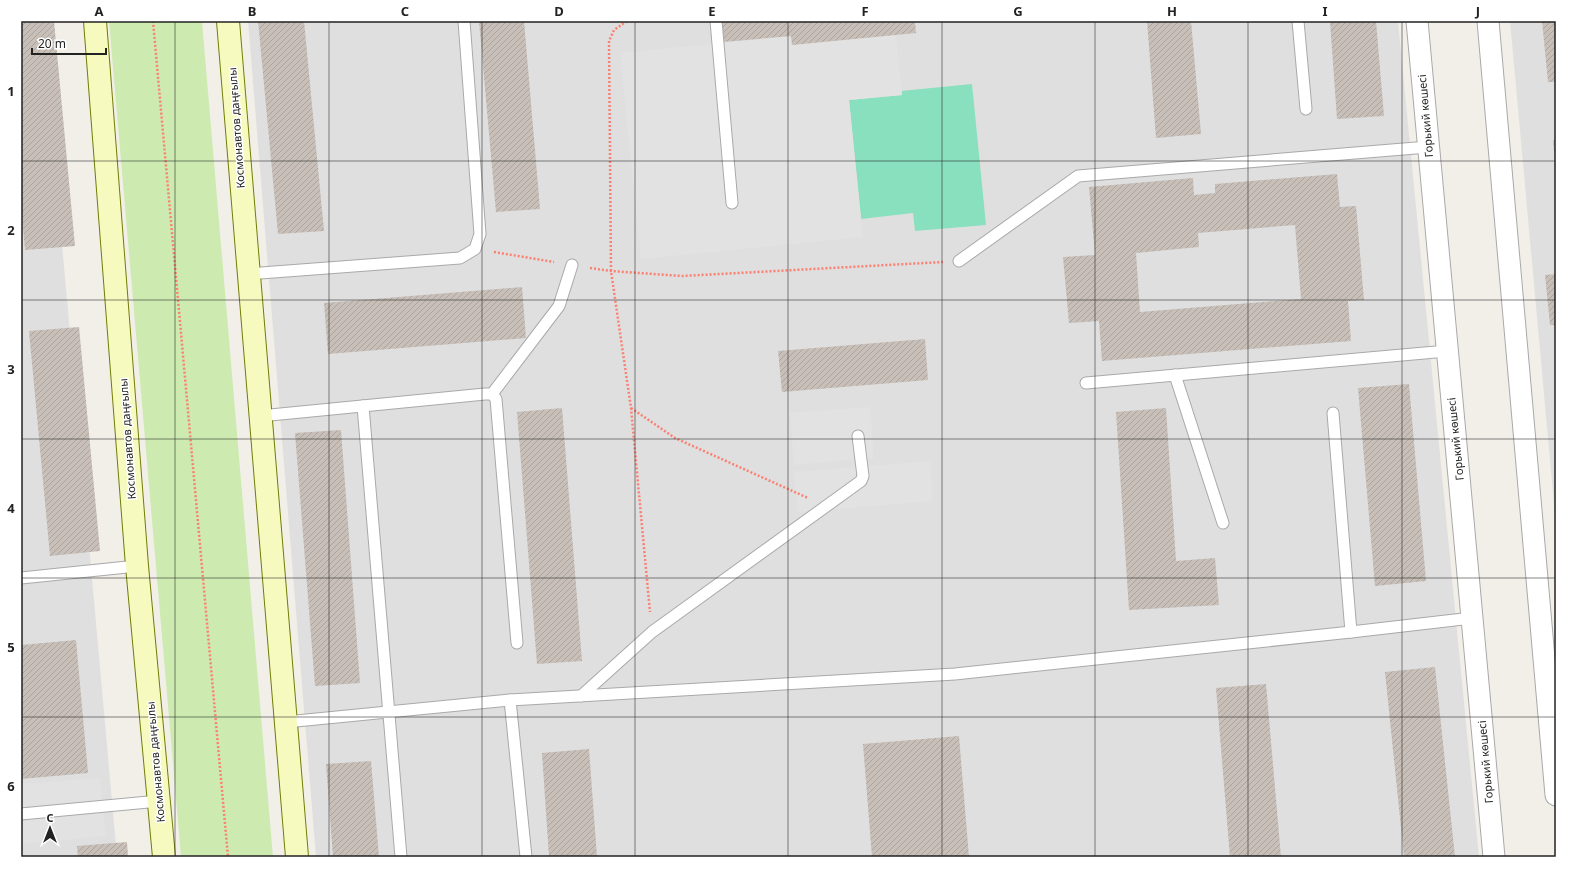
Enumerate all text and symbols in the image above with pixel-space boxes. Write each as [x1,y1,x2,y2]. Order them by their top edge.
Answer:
text: A [95,2,104,20]
text: B [248,2,256,20]
text: C [401,2,409,20]
text: D [554,2,564,20]
text: E [708,2,716,20]
text: F [861,2,869,20]
text: G [1013,2,1023,20]
text: H [1167,2,1177,20]
text: I [1322,2,1328,20]
text: J [1475,2,1480,20]
scale bar [32,30,106,56]
text: 20 m [38,35,66,52]
street label: Космонавтов даңғылы [224,67,248,189]
street label: Горький көшесі [1414,74,1436,158]
text: 1 [7,82,15,100]
text: 2 [7,221,15,239]
text: 3 [7,360,15,378]
street label: Космонавтов даңғылы [115,378,139,500]
street label: Горький көшесі [1443,397,1467,481]
text: 4 [7,499,15,517]
text: 5 [7,638,15,656]
street label: Космонавтов даңғылы [142,701,168,823]
street label: Горький көшесі [1474,720,1496,804]
text: 6 [7,777,15,795]
north arrow [30,808,70,848]
text: С [46,810,54,825]

